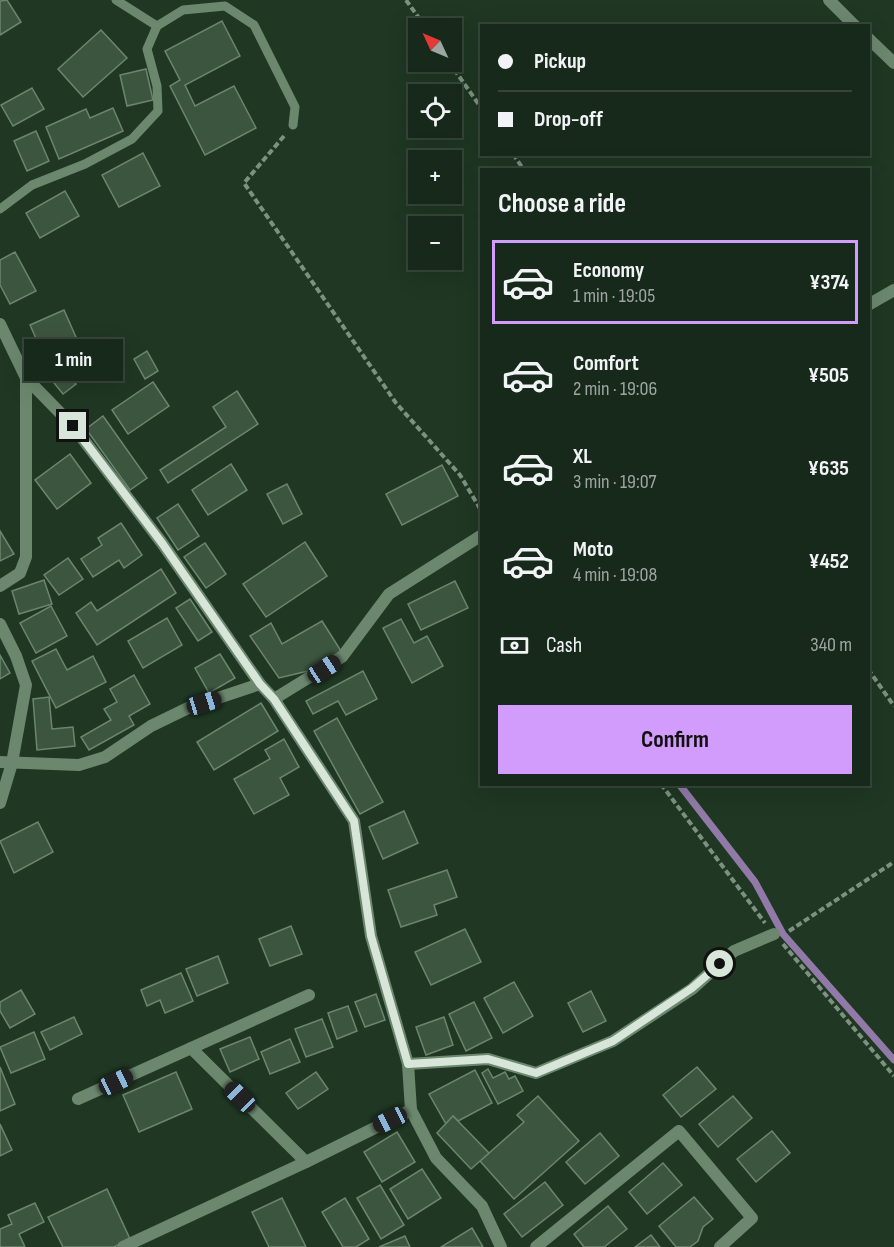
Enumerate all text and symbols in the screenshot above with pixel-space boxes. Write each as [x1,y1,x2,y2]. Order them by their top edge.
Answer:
north arrow [408,18,462,72]
map controls [408,18,462,270]
text: Pickup [534,48,586,75]
button: locate [408,84,462,138]
text: Drop-off [534,106,603,133]
button: + [408,150,462,204]
text: Choose a ride [498,188,626,220]
button: − [408,216,462,270]
icon: car [501,255,555,309]
text: Economy [573,257,644,284]
text: ¥374 [809,269,849,296]
text: 1 min · 19:05 [573,284,655,308]
callout: 1 min [23,339,122,381]
text: 1 min [55,348,92,372]
icon: car [501,348,555,402]
text: Comfort [573,350,639,377]
text: ¥505 [808,362,849,389]
text: 2 min · 19:06 [573,377,657,401]
route end [59,412,86,439]
icon: car [501,441,555,495]
text: XL [573,443,592,470]
text: ¥635 [808,455,849,482]
text: 3 min · 19:07 [573,470,657,494]
icon: car [501,534,555,588]
text: Moto [573,536,613,563]
text: ¥452 [808,548,849,575]
text: 4 min · 19:08 [573,563,657,587]
icon: cash [498,629,531,662]
text: Cash [546,632,582,659]
text: 340 m [810,633,852,657]
car [304,652,344,686]
car [184,689,224,717]
button: Confirm [498,705,852,774]
route start [706,950,733,977]
car [96,1066,136,1098]
car [221,1078,259,1116]
car [370,1104,410,1136]

